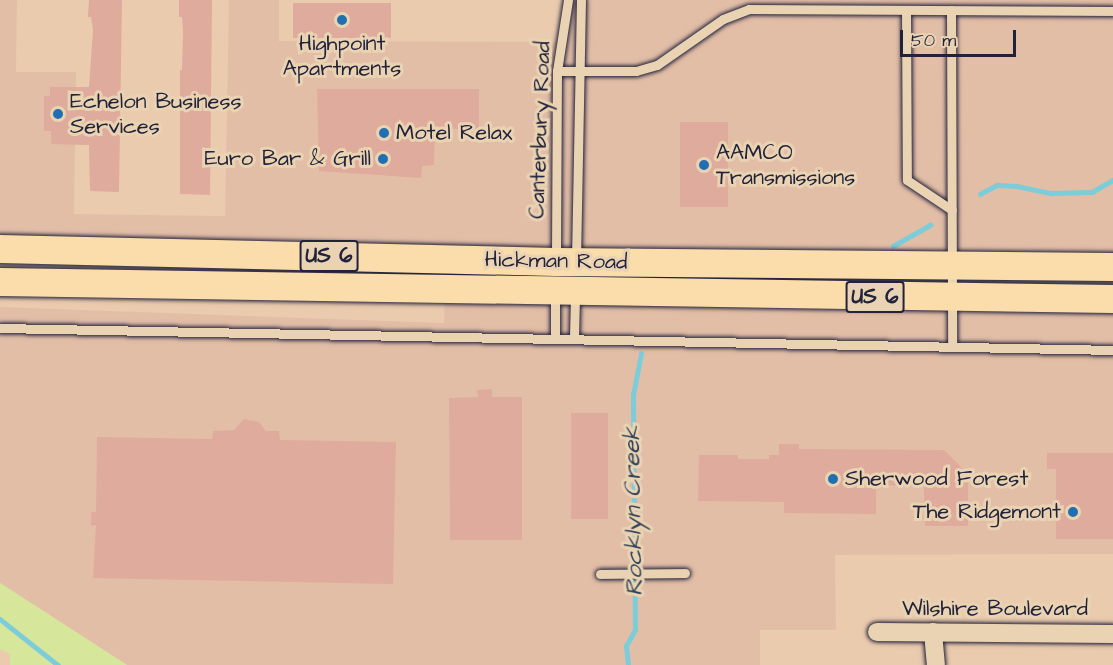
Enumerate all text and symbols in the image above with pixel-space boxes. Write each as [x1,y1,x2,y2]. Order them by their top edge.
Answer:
marker: Highpoint Apartments [335,13,349,27]
scale bar [903,18,1018,56]
text: 50 m [911,28,956,53]
place label: Highpoint Apartments [283,30,401,82]
street label: Canterbury Road [524,41,556,219]
place label: Echelon Business Services [70,88,242,140]
marker: Echelon Business Services [51,107,65,121]
place label: Motel Relax [396,120,512,146]
marker: Motel Relax [377,126,391,140]
place label: AAMCO Transmissions [716,139,855,190]
place label: Euro Bar & Grill [205,146,371,172]
marker: Euro Bar & Grill [376,152,390,166]
marker: AAMCO Transmissions [697,158,711,172]
road number: US 6 [299,238,359,274]
street label: Hickman Road [484,247,628,275]
road number: US 6 [845,279,905,315]
water label: Rocklyn Creek [618,426,650,596]
place label: Sherwood Forest [845,466,1028,492]
marker: Sherwood Forest [826,472,840,486]
place label: The Ridgemont [913,499,1061,525]
marker: The Ridgemont [1066,505,1080,519]
street label: Wilshire Boulevard [902,596,1088,622]

